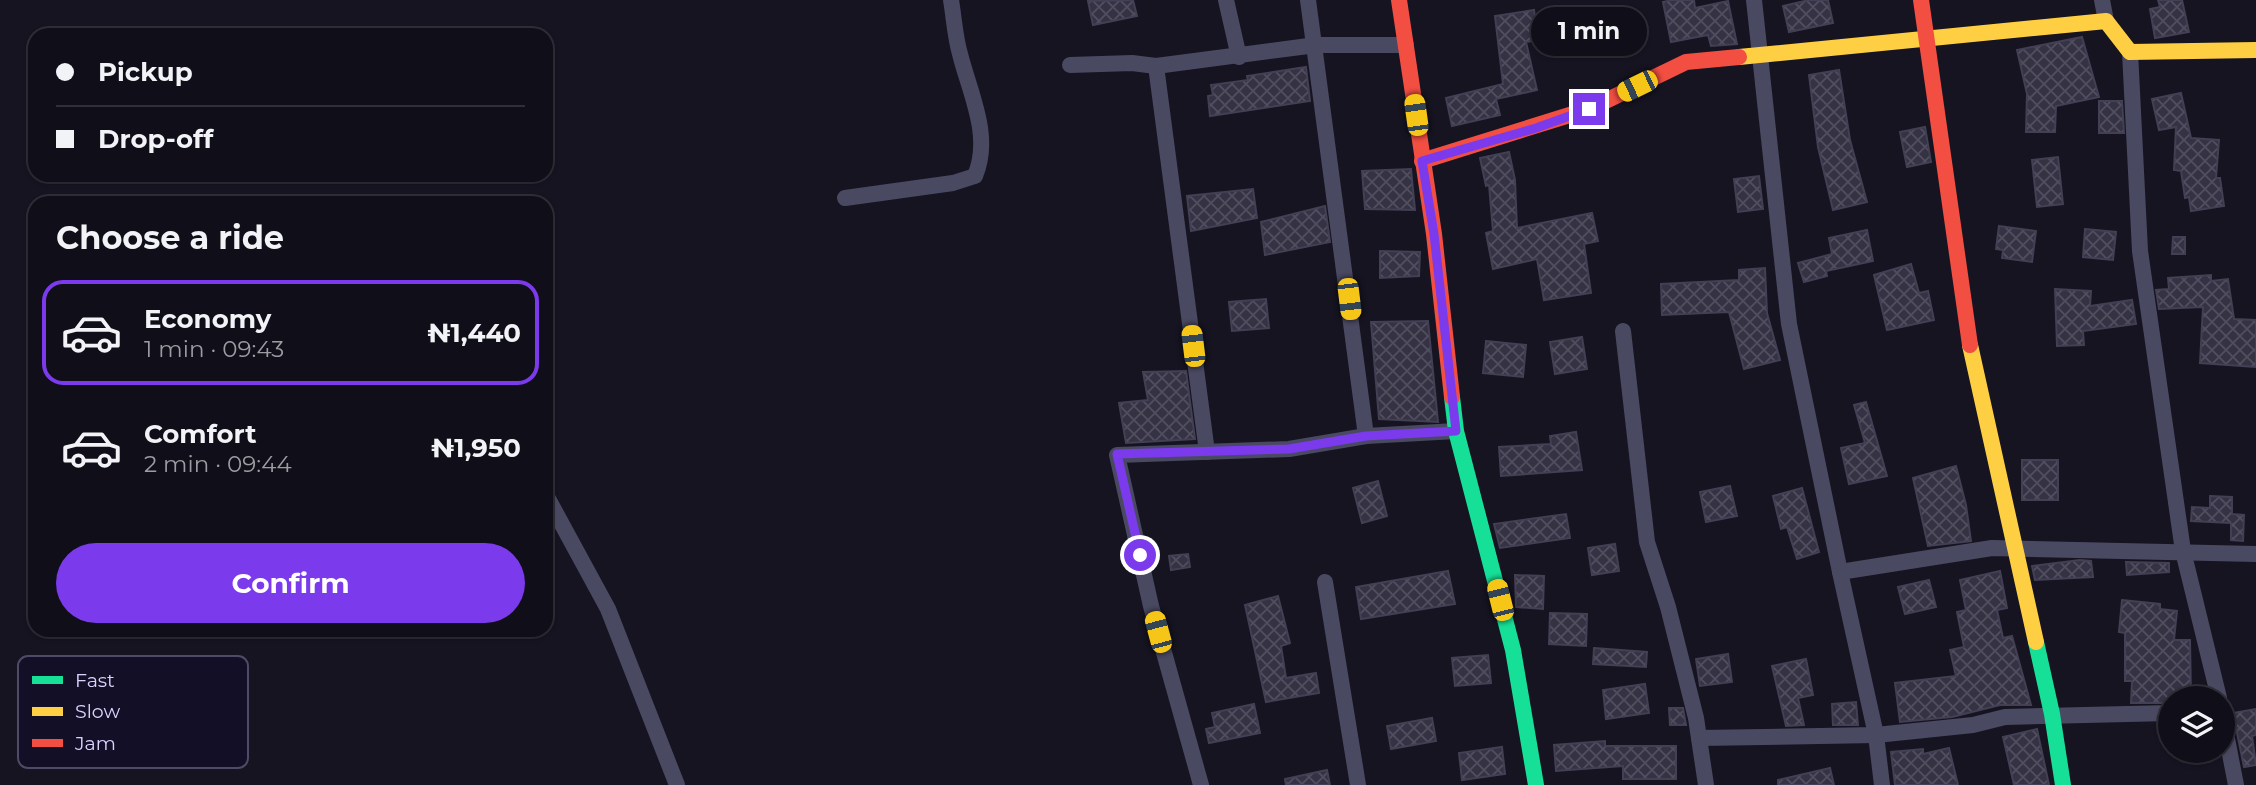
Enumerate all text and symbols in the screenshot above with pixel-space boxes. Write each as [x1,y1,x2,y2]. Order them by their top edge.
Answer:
callout: 1 min [1531,7,1647,56]
text: 1 min [1558,17,1620,45]
text: Pickup [98,56,193,88]
car [1614,67,1661,105]
car [1403,93,1430,137]
route end [1573,93,1605,125]
text: Drop-off [98,123,213,155]
text: Choose a ride [56,218,284,257]
car [1337,277,1362,321]
icon: car [60,301,123,364]
text: Economy [144,303,271,335]
text: ₦1,440 [427,317,521,349]
car [1181,324,1206,368]
text: 1 min · 09:43 [144,335,284,363]
icon: car [60,416,123,479]
text: Comfort [144,418,256,450]
text: ₦1,950 [431,432,521,464]
text: 2 min · 09:44 [144,450,292,478]
route start [1124,539,1156,571]
button: Confirm [56,543,525,623]
car [1485,577,1516,623]
car [1143,609,1174,655]
legend [18,656,248,768]
text: Fast [75,669,115,692]
map controls [2158,686,2235,763]
button: layers [2158,686,2235,763]
text: Slow [75,700,120,723]
text: Jam [74,732,116,755]

